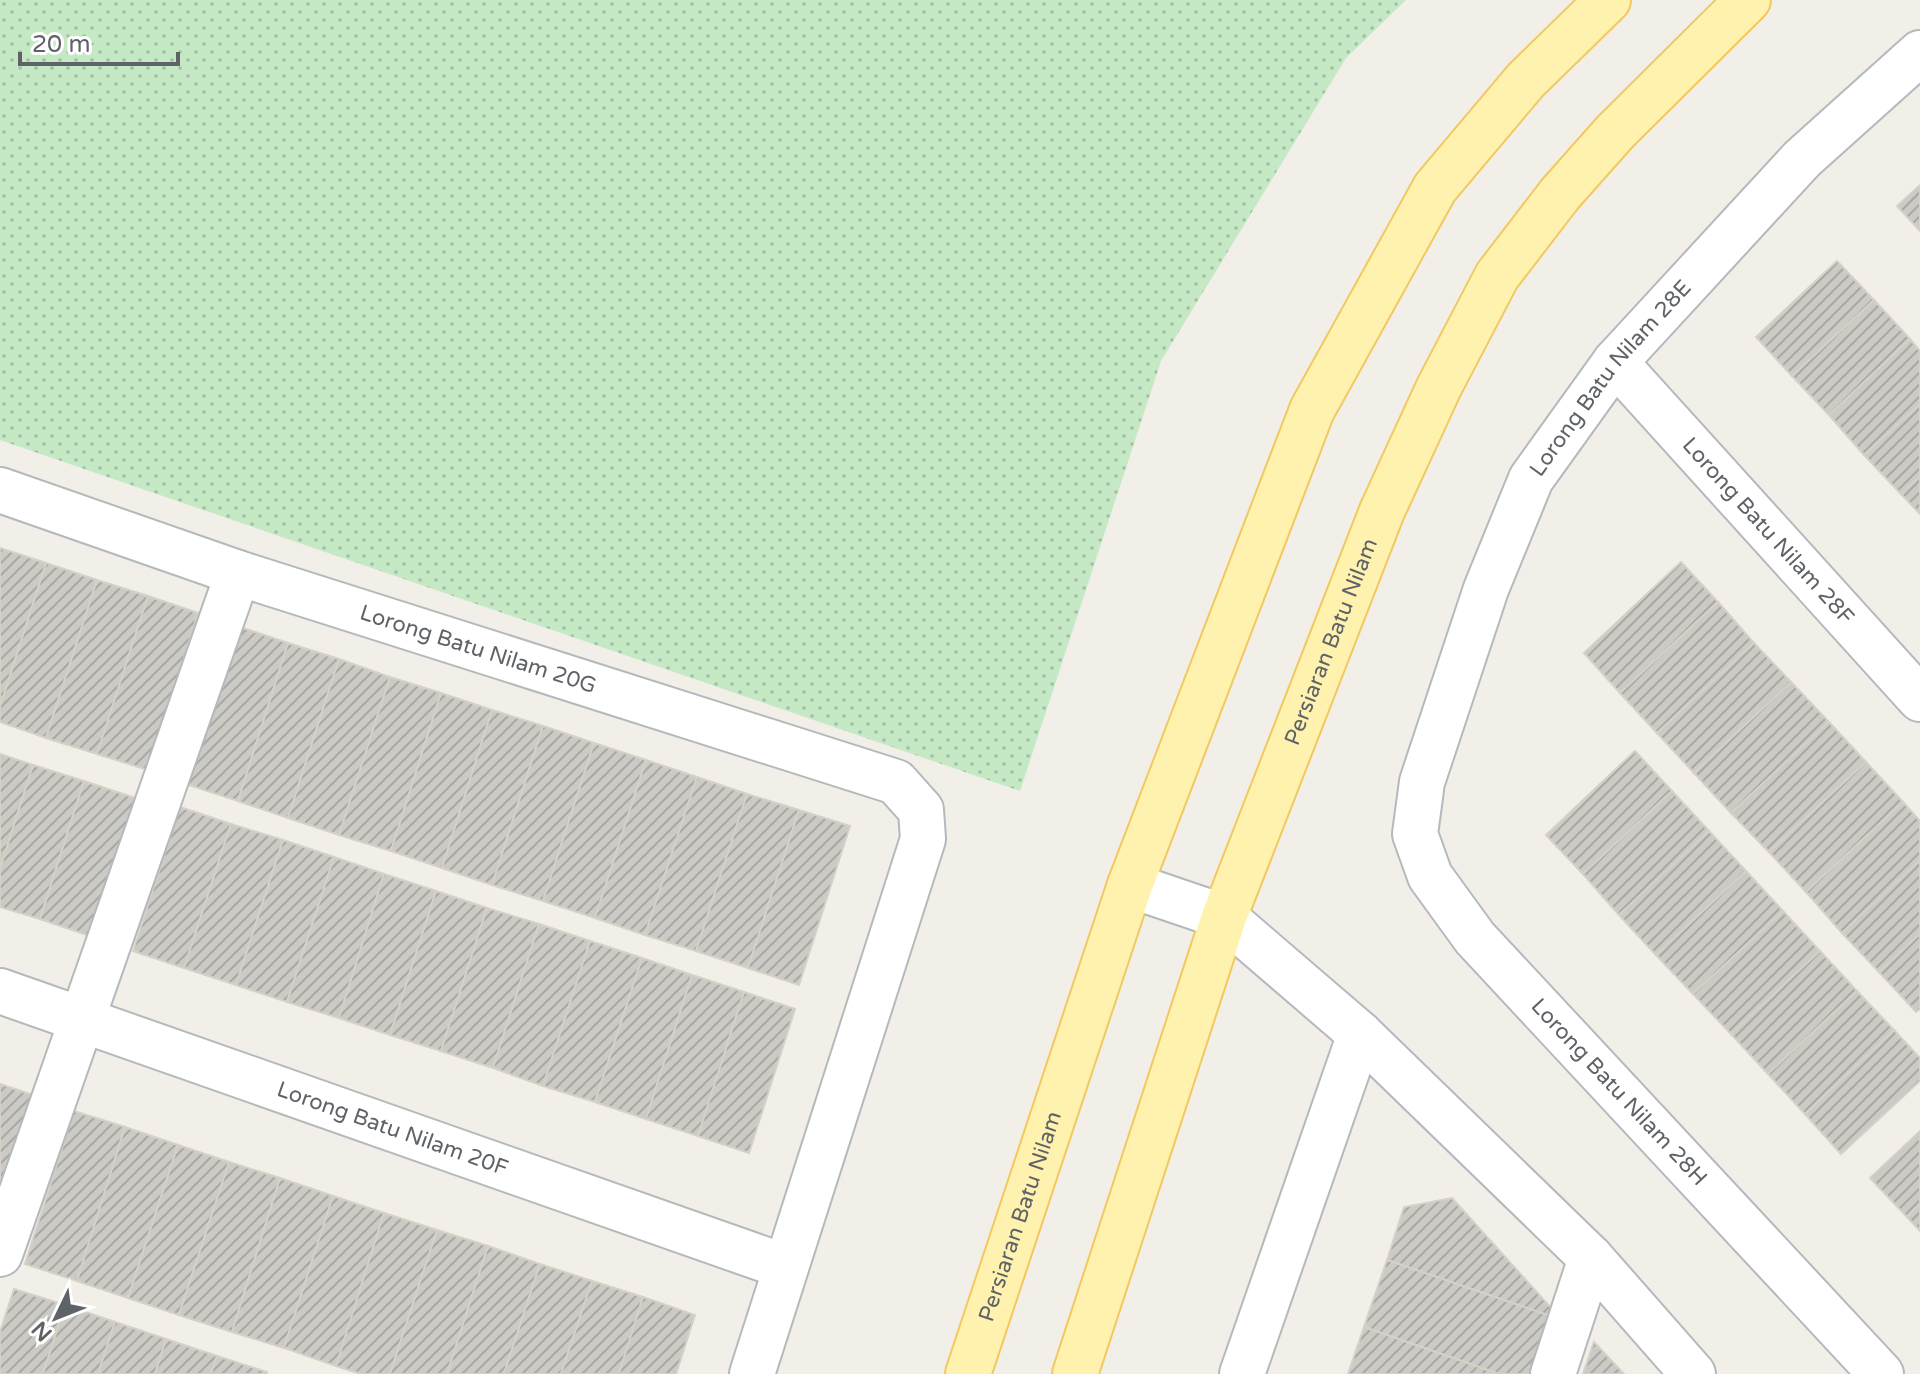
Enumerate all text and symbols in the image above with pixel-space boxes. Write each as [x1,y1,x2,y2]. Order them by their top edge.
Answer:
scale bar [20,16,178,66]
text: 20 m [32,30,90,59]
street label: Lorong Batu Nilam 28E [1524,275,1697,481]
street label: Lorong Batu Nilam 28F [1677,432,1859,630]
street label: Persiaran Batu Nilam [1279,535,1383,749]
street label: Lorong Batu Nilam 20G [357,600,600,699]
street label: Lorong Batu Nilam 28H [1525,993,1713,1191]
street label: Lorong Batu Nilam 20F [273,1076,512,1181]
street label: Persiaran Batu Nilam [973,1108,1067,1325]
north arrow [16,1278,96,1358]
text: N [27,1316,58,1346]

